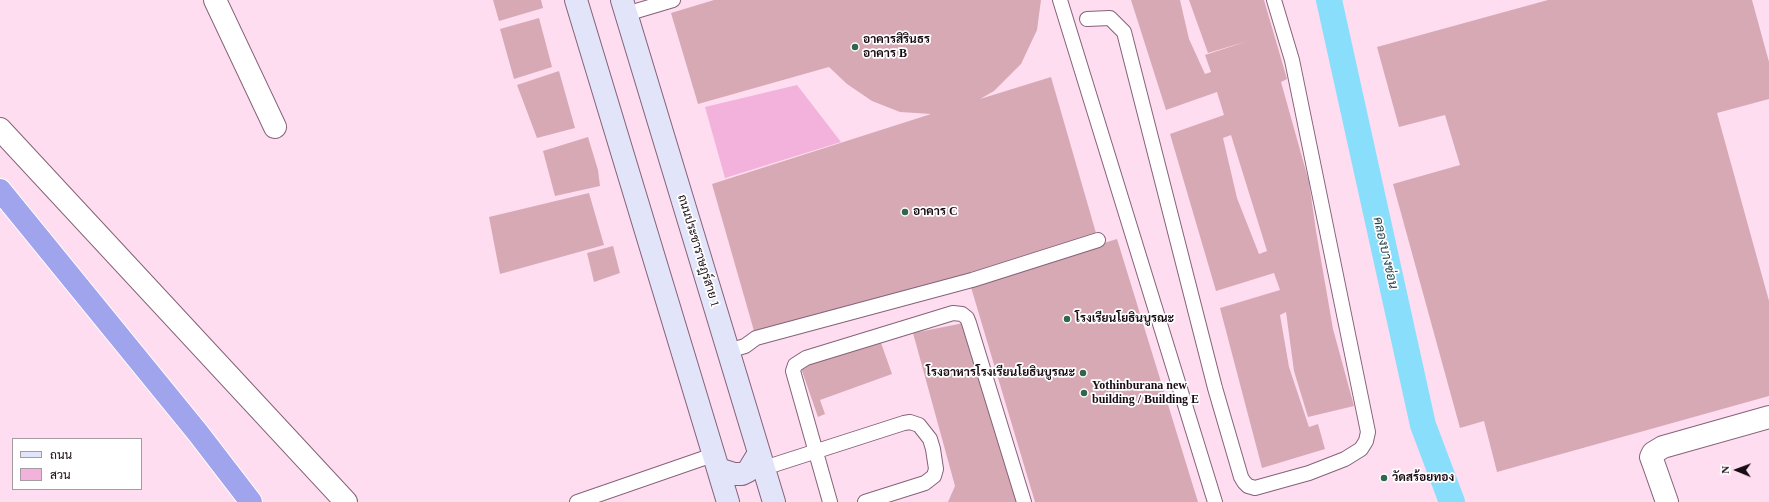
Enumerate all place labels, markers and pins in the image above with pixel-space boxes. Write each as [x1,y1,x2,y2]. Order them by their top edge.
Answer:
place label: อาคารสิรินธร อาคาร B [863,33,930,61]
marker: อาคารสิรินธร อาคาร B [850,42,860,52]
place label: อาคาร C [913,205,958,219]
marker: อาคาร C [900,207,910,217]
place label: โรงเรียนโยธินบูรณะ [1075,312,1174,326]
marker: โรงเรียนโยธินบูรณะ [1062,314,1072,324]
place label: โรงอาหารโรงเรียนโยธินบูรณะ [926,366,1075,380]
marker: โรงอาหารโรงเรียนโยธินบูรณะ [1078,368,1088,378]
place label: Yothinburana new building / Building E [1092,379,1199,407]
marker: Yothinburana new building / Building E [1079,388,1089,398]
place label: วัดสร้อยทอง [1392,471,1454,485]
marker: วัดสร้อยทอง [1379,473,1389,483]

